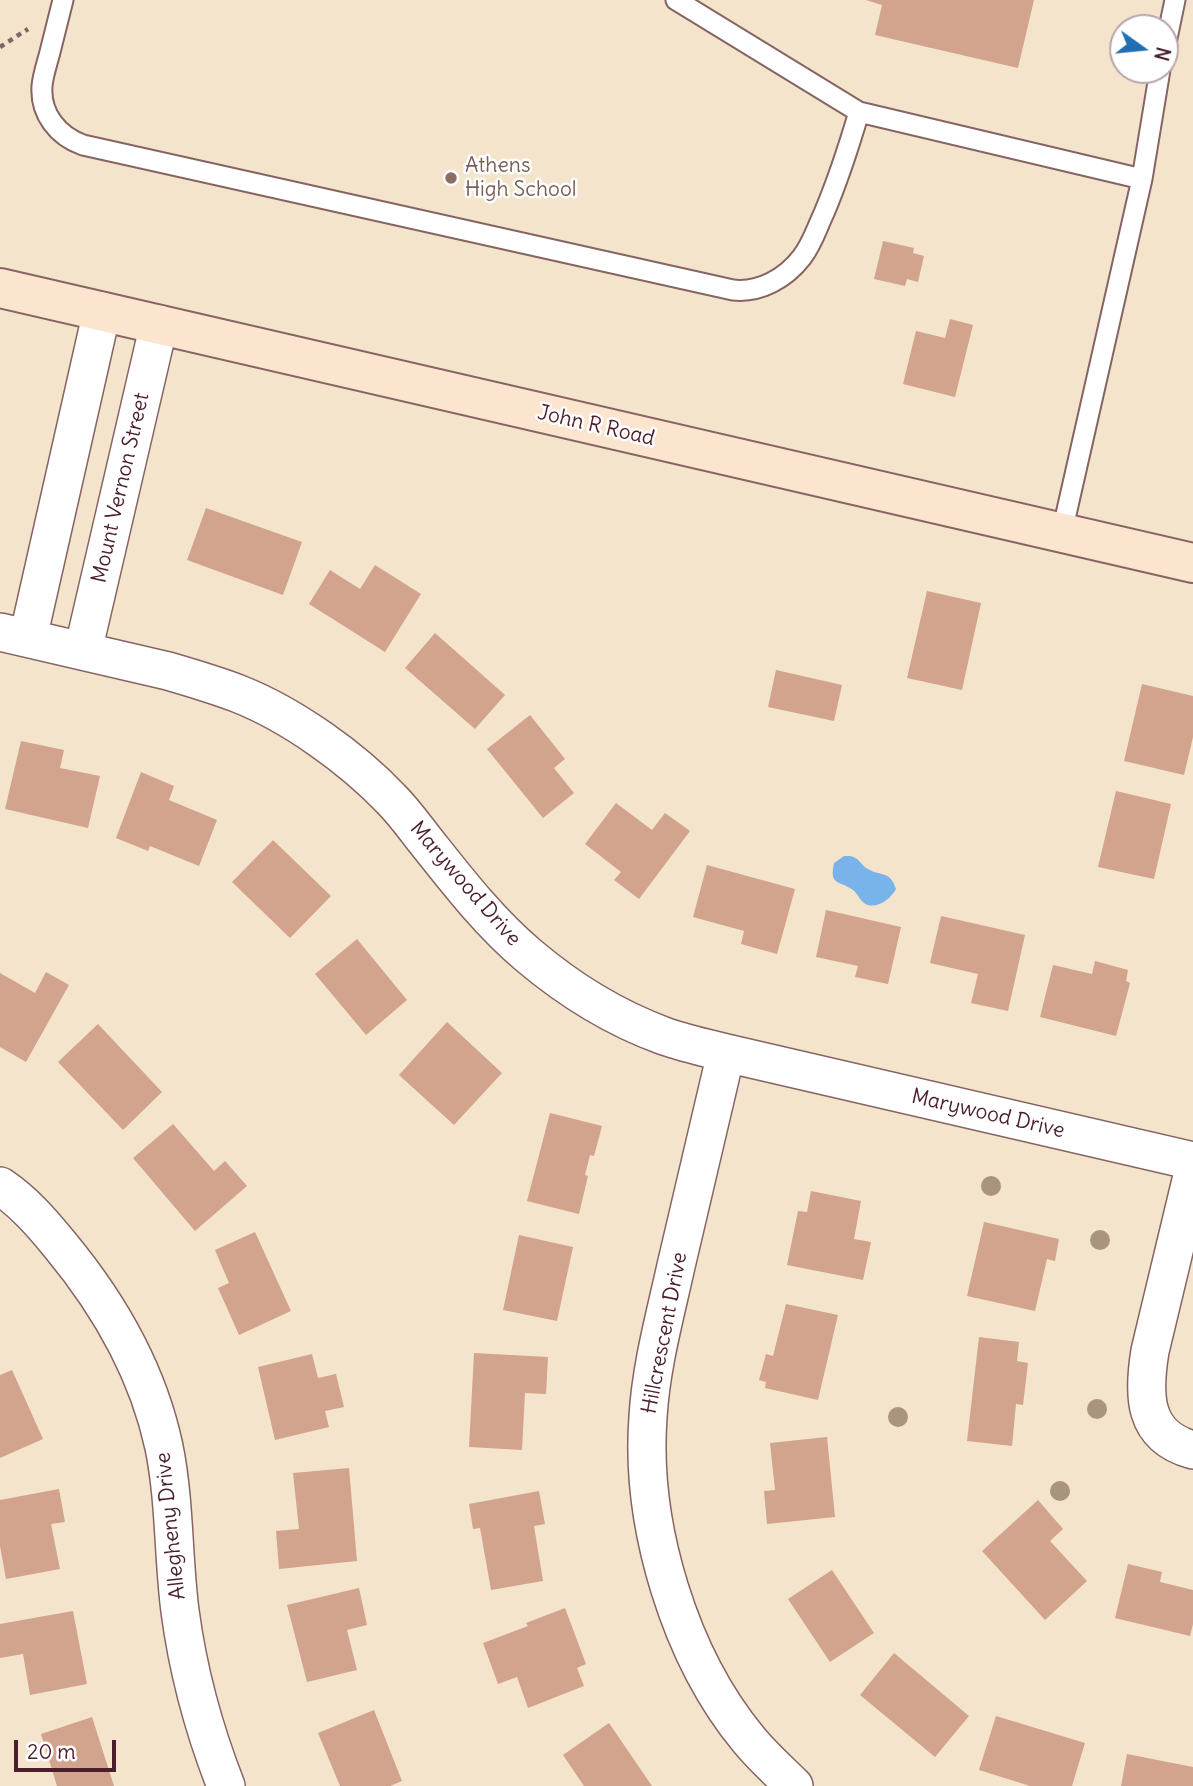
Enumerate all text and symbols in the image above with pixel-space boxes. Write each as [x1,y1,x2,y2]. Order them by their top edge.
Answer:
north arrow [1109,14,1179,84]
text: N [1149,44,1176,63]
place label: Athens High School [465,153,576,203]
marker: Athens High School [443,170,459,186]
street label: Mount Vernon Street [87,390,155,586]
street label: John R Road [535,400,657,452]
street label: Marywood Drive [404,817,526,951]
street label: Marywood Drive [909,1084,1067,1144]
street label: Hillcrescent Drive [637,1250,693,1416]
street label: Allegheny Drive [151,1451,191,1601]
scale bar [18,1726,119,1770]
text: 20 m [27,1738,76,1765]

